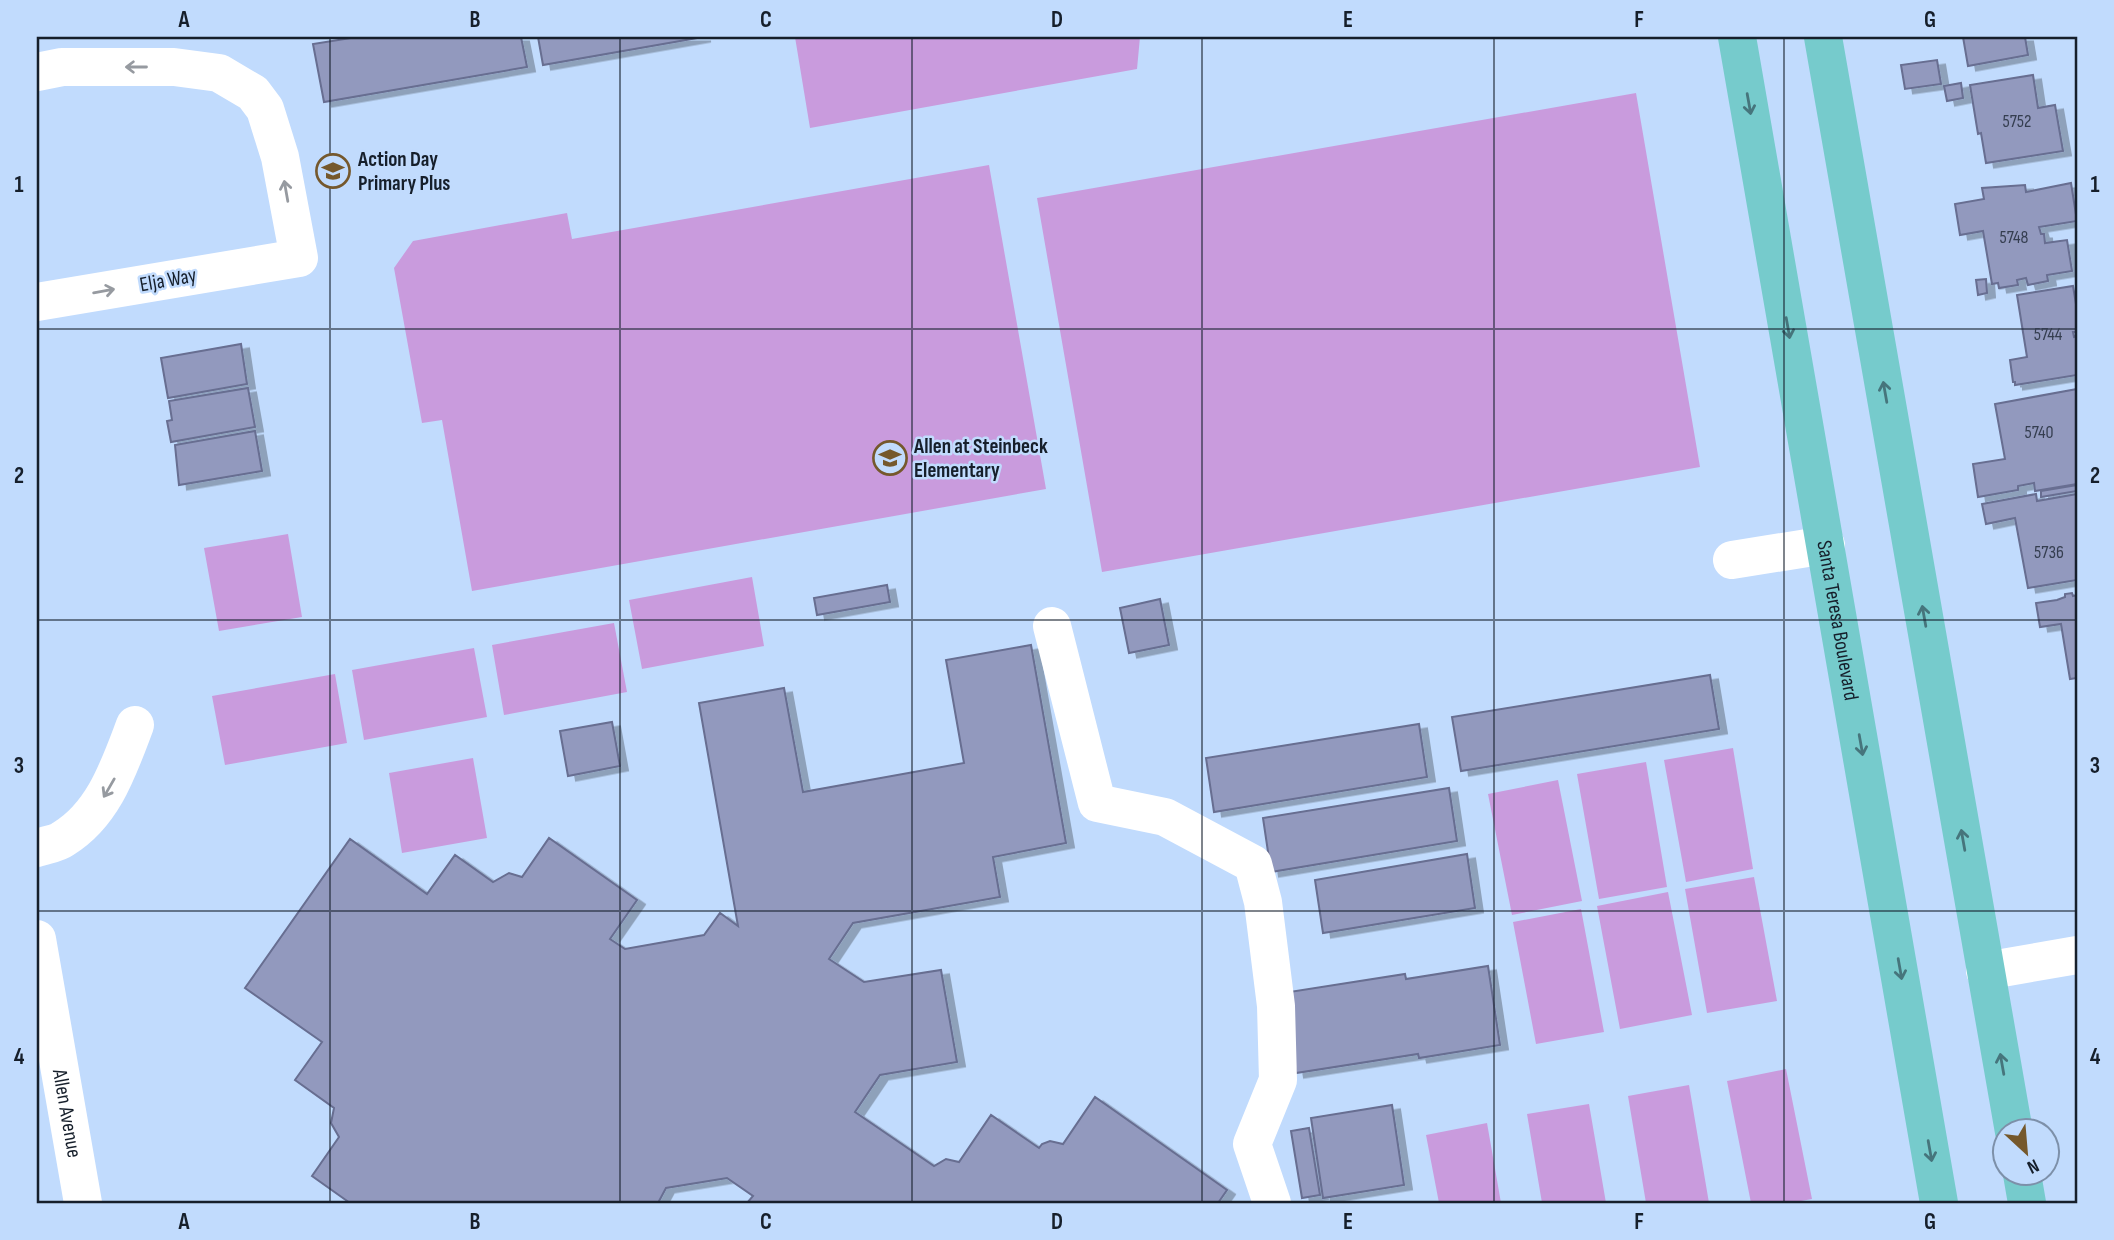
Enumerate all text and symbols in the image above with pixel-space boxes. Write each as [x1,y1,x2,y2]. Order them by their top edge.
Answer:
text: A [178,6,191,34]
text: B [470,6,481,34]
text: C [760,6,772,34]
text: D [1051,6,1063,34]
text: E [1343,6,1353,34]
text: F [1634,6,1644,34]
text: G [1924,6,1936,34]
one-way arrow [125,60,148,74]
one-way arrow [1742,92,1756,115]
house number: 5752 [2003,111,2031,132]
place label: Action Day Primary Plus [357,147,450,196]
school or university icon: Action Day Primary Plus [314,152,352,190]
text: 1 [14,171,24,199]
text: 1 [2090,171,2100,199]
one-way arrow [279,180,292,202]
house number: 5748 [2000,227,2029,248]
street label: Elja Way [138,263,198,297]
one-way arrow [92,284,115,297]
one-way arrow [1782,316,1795,339]
house number: 5744 [2034,324,2063,345]
one-way arrow [1878,381,1891,404]
house number: 5740 [2025,422,2053,443]
place label: Allen at Steinbeck Elementary [913,434,1048,483]
school or university icon: Allen at Steinbeck Elementary [871,439,909,477]
text: 2 [14,462,24,490]
text: 2 [2090,462,2100,490]
street label: Santa Teresa Boulevard [1812,538,1864,702]
house number: 5736 [2034,542,2064,563]
one-way arrow [1917,605,1930,628]
one-way arrow [1855,733,1868,756]
text: 3 [14,752,24,780]
text: 3 [2090,752,2100,780]
one-way arrow [102,777,116,797]
one-way arrow [1956,829,1969,852]
one-way arrow [1894,957,1907,980]
text: 4 [14,1043,25,1071]
text: 4 [2090,1043,2101,1071]
one-way arrow [1995,1053,2008,1076]
street label: Allen Avenue [47,1066,87,1159]
north arrow [1992,1118,2062,1188]
one-way arrow [1923,1139,1937,1162]
text: N [2023,1153,2042,1178]
text: A [178,1208,191,1236]
text: B [470,1208,481,1236]
text: C [760,1208,772,1236]
text: D [1051,1208,1063,1236]
text: E [1343,1208,1353,1236]
text: F [1634,1208,1644,1236]
text: G [1924,1208,1936,1236]

